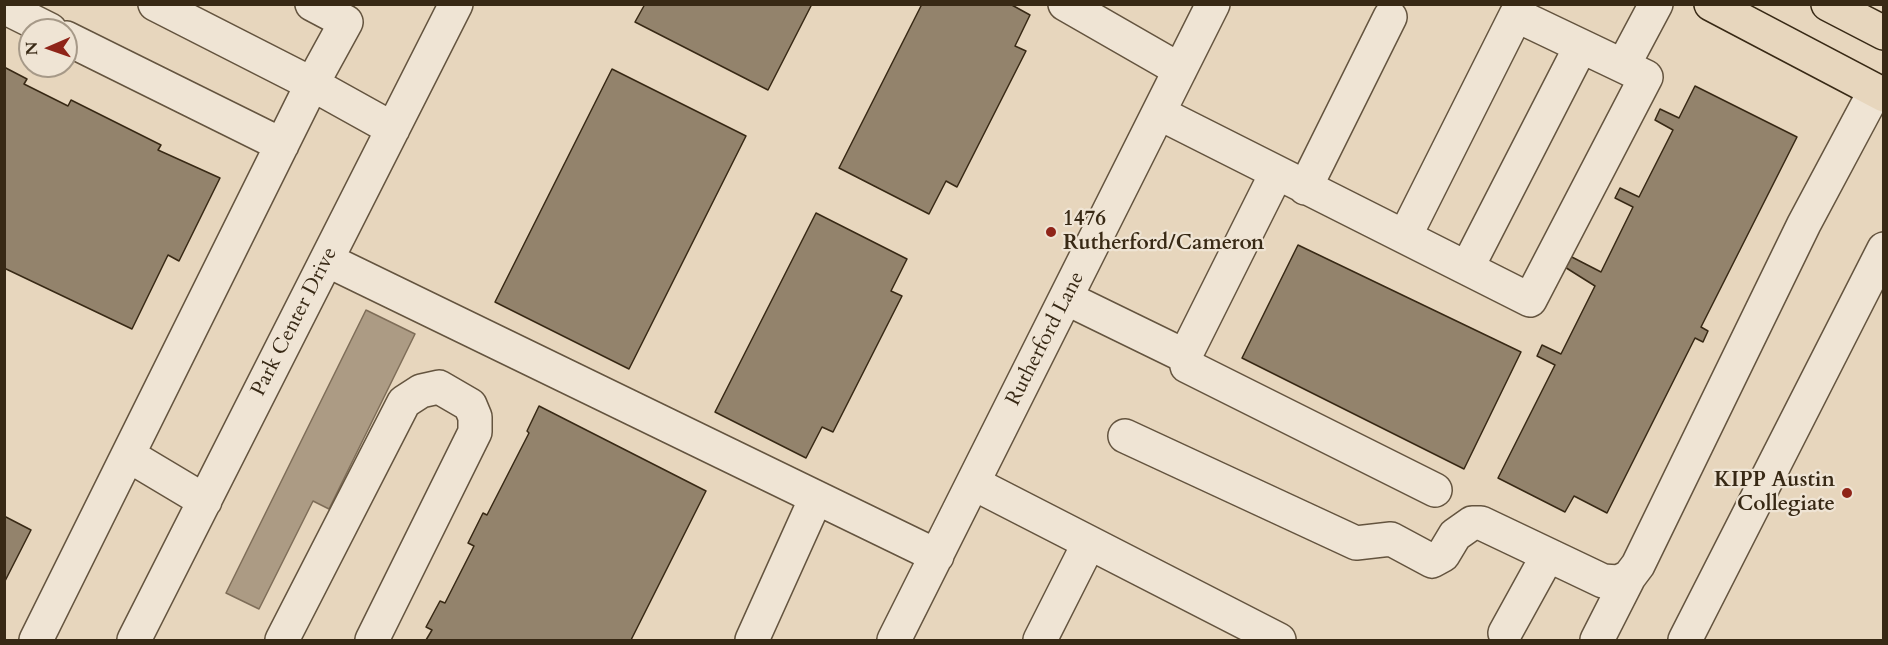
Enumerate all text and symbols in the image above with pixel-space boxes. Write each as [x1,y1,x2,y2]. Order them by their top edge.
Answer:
north arrow [18,18,78,78]
text: N [21,41,43,56]
place label: 1476 Rutherford/Cameron [1063,207,1264,257]
marker: 1476 Rutherford/Cameron [1044,225,1058,239]
street label: Park Center Drive [247,243,343,401]
street label: Rutherford Lane [1001,268,1091,410]
place label: KIPP Austin Collegiate [1714,468,1835,518]
marker: KIPP Austin Collegiate [1840,486,1854,500]

